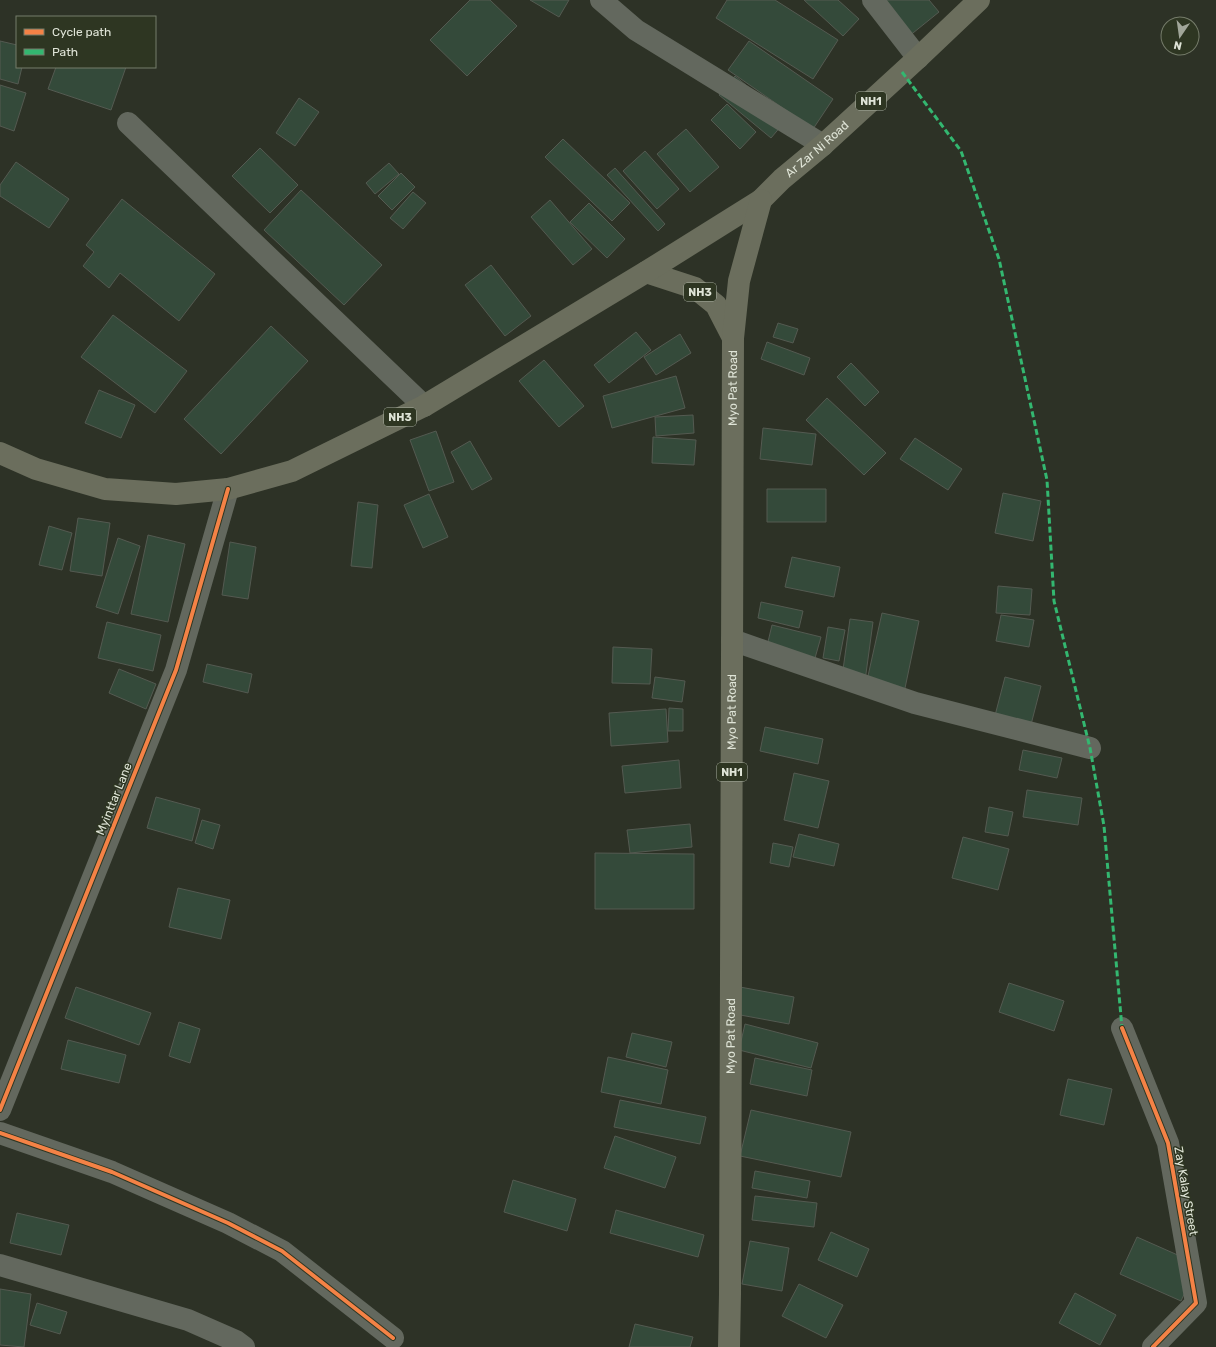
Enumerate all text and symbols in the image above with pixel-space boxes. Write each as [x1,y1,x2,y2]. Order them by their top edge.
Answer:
legend [16,16,156,68]
north arrow [1160,16,1200,56]
text: Cycle path [52,25,111,39]
text: N [1172,38,1183,52]
text: Path [52,45,78,59]
road number: NH1 [856,92,886,110]
street label: Ar Zar Ni Road [783,118,852,180]
road number: NH3 [684,283,716,301]
street label: Myo Pat Road [726,350,740,426]
road number: NH3 [384,408,416,426]
street label: Myo Pat Road [725,674,739,750]
street label: Myinttar Lane [93,760,135,837]
road number: NH1 [717,763,747,781]
street label: Myo Pat Road [724,998,738,1074]
street label: Zay Kalay Street [1171,1145,1201,1237]

